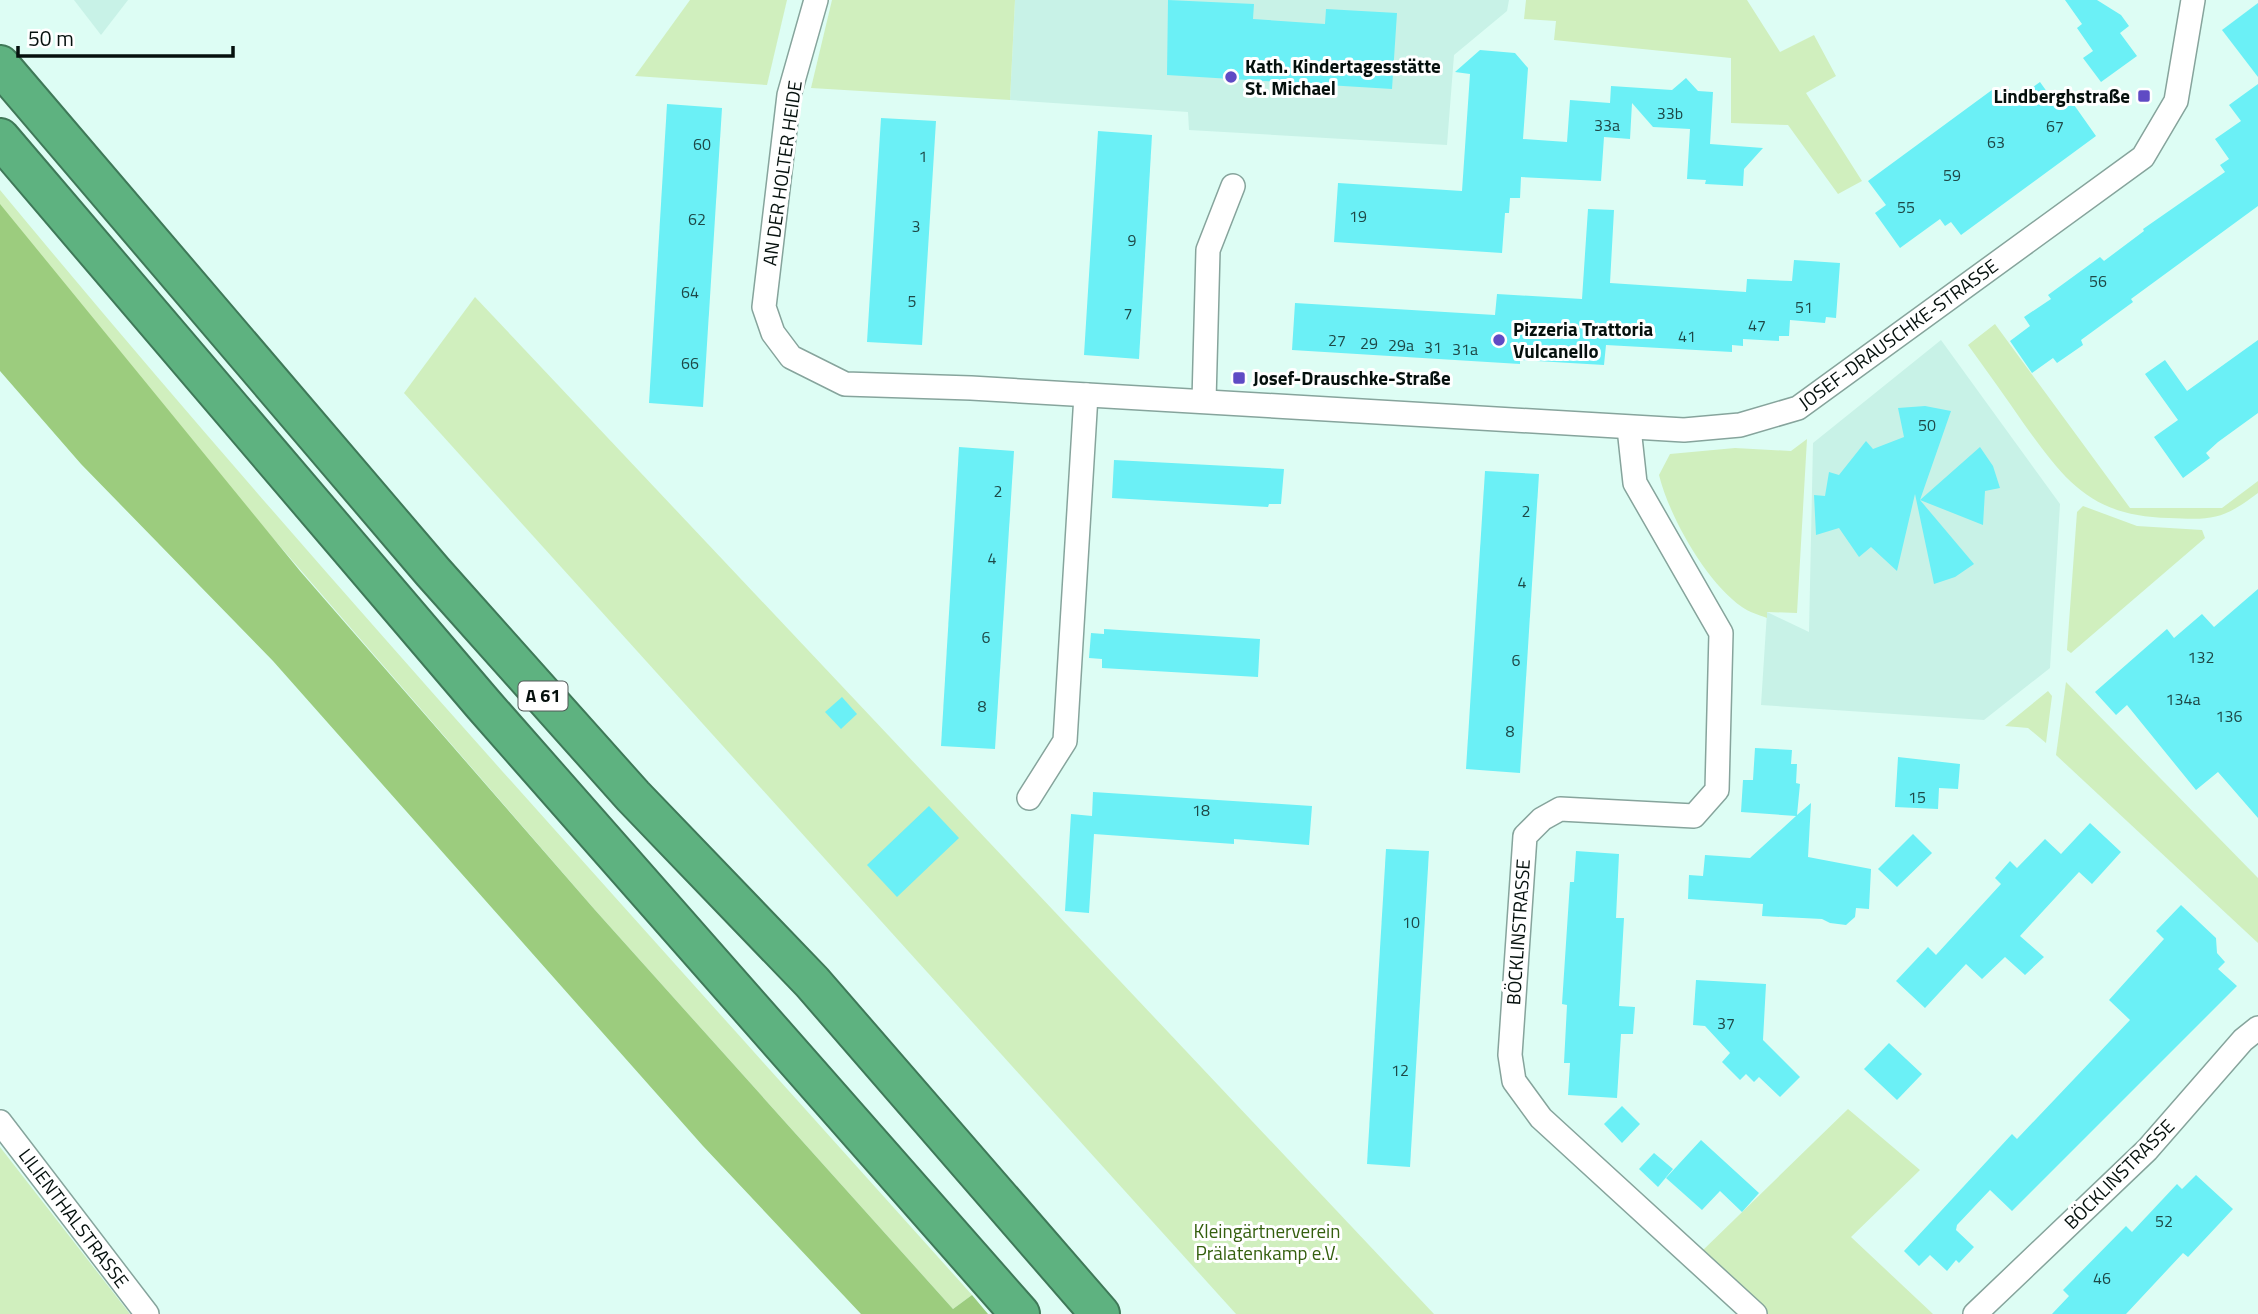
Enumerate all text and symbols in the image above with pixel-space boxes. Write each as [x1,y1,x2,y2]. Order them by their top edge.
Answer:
scale bar [18,14,233,58]
text: 50 m [28,22,74,54]
place label: Kath. Kindertagesstätte St. Michael [1245,51,1441,102]
marker: Kath. Kindertagesstätte St. Michael [1223,69,1239,85]
street label: AN DER HOLTER HEIDE [754,78,809,267]
place label: Lindberghstraße [1993,81,2130,110]
marker: Lindberghstraße [2136,88,2152,104]
house number: 33b [1657,101,1683,125]
house number: 33a [1594,113,1620,137]
house number: 67 [2046,114,2064,138]
house number: 63 [1987,130,2005,154]
house number: 60 [693,132,711,156]
house number: 1 [919,144,927,168]
house number: 59 [1943,163,1961,187]
house number: 55 [1897,195,1915,219]
house number: 19 [1349,204,1367,228]
house number: 62 [688,207,706,231]
house number: 3 [912,214,920,238]
house number: 9 [1128,228,1137,252]
street label: JOSEF-DRAUSCHKE-STRASSE [1792,251,2004,416]
house number: 56 [2089,269,2107,293]
house number: 64 [681,280,699,304]
house number: 5 [908,289,917,313]
house number: 51 [1795,295,1813,319]
house number: 7 [1124,301,1132,325]
house number: 47 [1748,313,1766,337]
place label: Pizzeria Trattoria Vulcanello [1513,314,1654,365]
house number: 41 [1678,324,1696,348]
house number: 27 [1328,328,1346,352]
house number: 29 [1360,331,1378,355]
marker: Pizzeria Trattoria Vulcanello [1491,332,1507,348]
house number: 29a [1388,333,1414,357]
house number: 31 [1424,335,1442,359]
house number: 31a [1452,337,1478,361]
house number: 66 [681,351,699,375]
place label: Josef-Drauschke-Straße [1253,363,1451,392]
marker: Josef-Drauschke-Straße [1231,370,1247,386]
house number: 50 [1918,413,1936,437]
house number: 2 [994,479,1002,503]
house number: 2 [1522,499,1530,523]
house number: 4 [988,546,997,570]
house number: 4 [1518,570,1527,594]
house number: 6 [982,625,991,649]
house number: 132 [2188,645,2214,669]
house number: 6 [1512,648,1521,672]
road number: A 61 [518,682,568,710]
house number: 134a [2166,687,2200,711]
house number: 8 [978,694,987,718]
house number: 136 [2216,704,2242,728]
house number: 8 [1506,719,1515,743]
house number: 15 [1908,785,1926,809]
house number: 18 [1192,798,1210,822]
street label: BÖCKLINSTRASSE [1498,858,1537,1006]
house number: 10 [1402,910,1420,934]
house number: 37 [1717,1011,1735,1035]
house number: 12 [1391,1058,1409,1082]
street label: BÖCKLINSTRASSE [2057,1112,2181,1236]
street label: LILIENTHALSTRASSE [12,1142,137,1294]
house number: 52 [2155,1209,2173,1233]
park label: Kleingärtnerverein Prälatenkamp e.V. [1194,1216,1340,1267]
house number: 46 [2093,1266,2111,1290]

